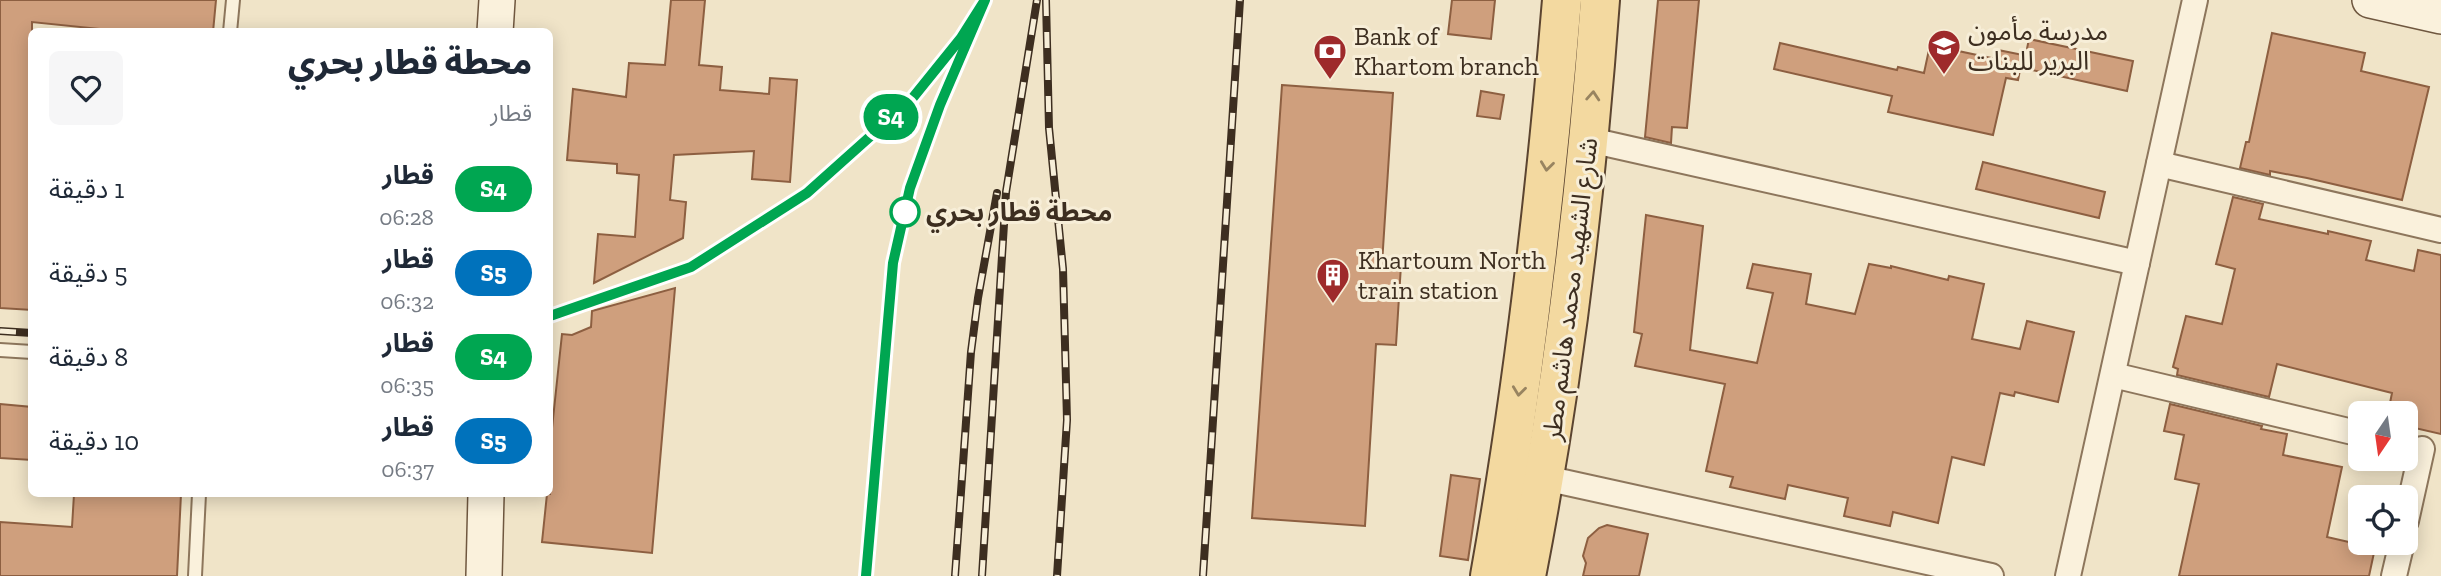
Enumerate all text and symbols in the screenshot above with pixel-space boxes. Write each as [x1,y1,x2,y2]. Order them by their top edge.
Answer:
place label: مدرسة مأمون البرير للبنات [1968,15,2108,77]
place label: Bank of Khartom branch [1354,20,1539,82]
school or university icon: مدرسة مأمون البرير للبنات [1925,27,1963,76]
bank icon: Bank of Khartom branch [1311,32,1349,81]
text: محطة قطار بحري [288,43,532,82]
button: heart [49,51,123,125]
one-way arrow [1585,91,1600,102]
line badge: S4 [860,94,922,140]
text: قطار [490,99,532,127]
text: S4 [877,102,905,131]
street label: شارع الشهيد محمد هاشم مطر [1535,136,1608,444]
text: قطار [382,159,434,191]
one-way arrow [1540,160,1555,171]
text: 1 دقيقة [49,173,124,205]
text: S4 [480,174,507,203]
place label: محطة قطار بحري [926,196,1112,233]
marker: محطة قطار بحري [890,197,920,227]
text: 06:28 [379,203,434,231]
text: قطار [382,243,434,275]
place label: Khartoum North train station [1358,244,1546,306]
building icon: Khartoum North train station [1314,256,1352,305]
text: 5 دقيقة [49,257,127,289]
text: S5 [481,258,506,287]
text: 06:32 [380,287,434,315]
text: قطار [382,327,434,359]
text: 8 دقيقة [49,341,128,373]
text: S4 [480,342,507,371]
text: 06:35 [380,371,434,399]
one-way arrow [1511,385,1526,397]
north arrow [2348,401,2418,471]
map controls [2348,401,2418,555]
text: قطار [382,411,434,443]
text: 10 دقيقة [49,425,139,457]
text: S5 [481,426,506,455]
text: 06:37 [381,455,434,483]
button: locate [2348,485,2418,555]

